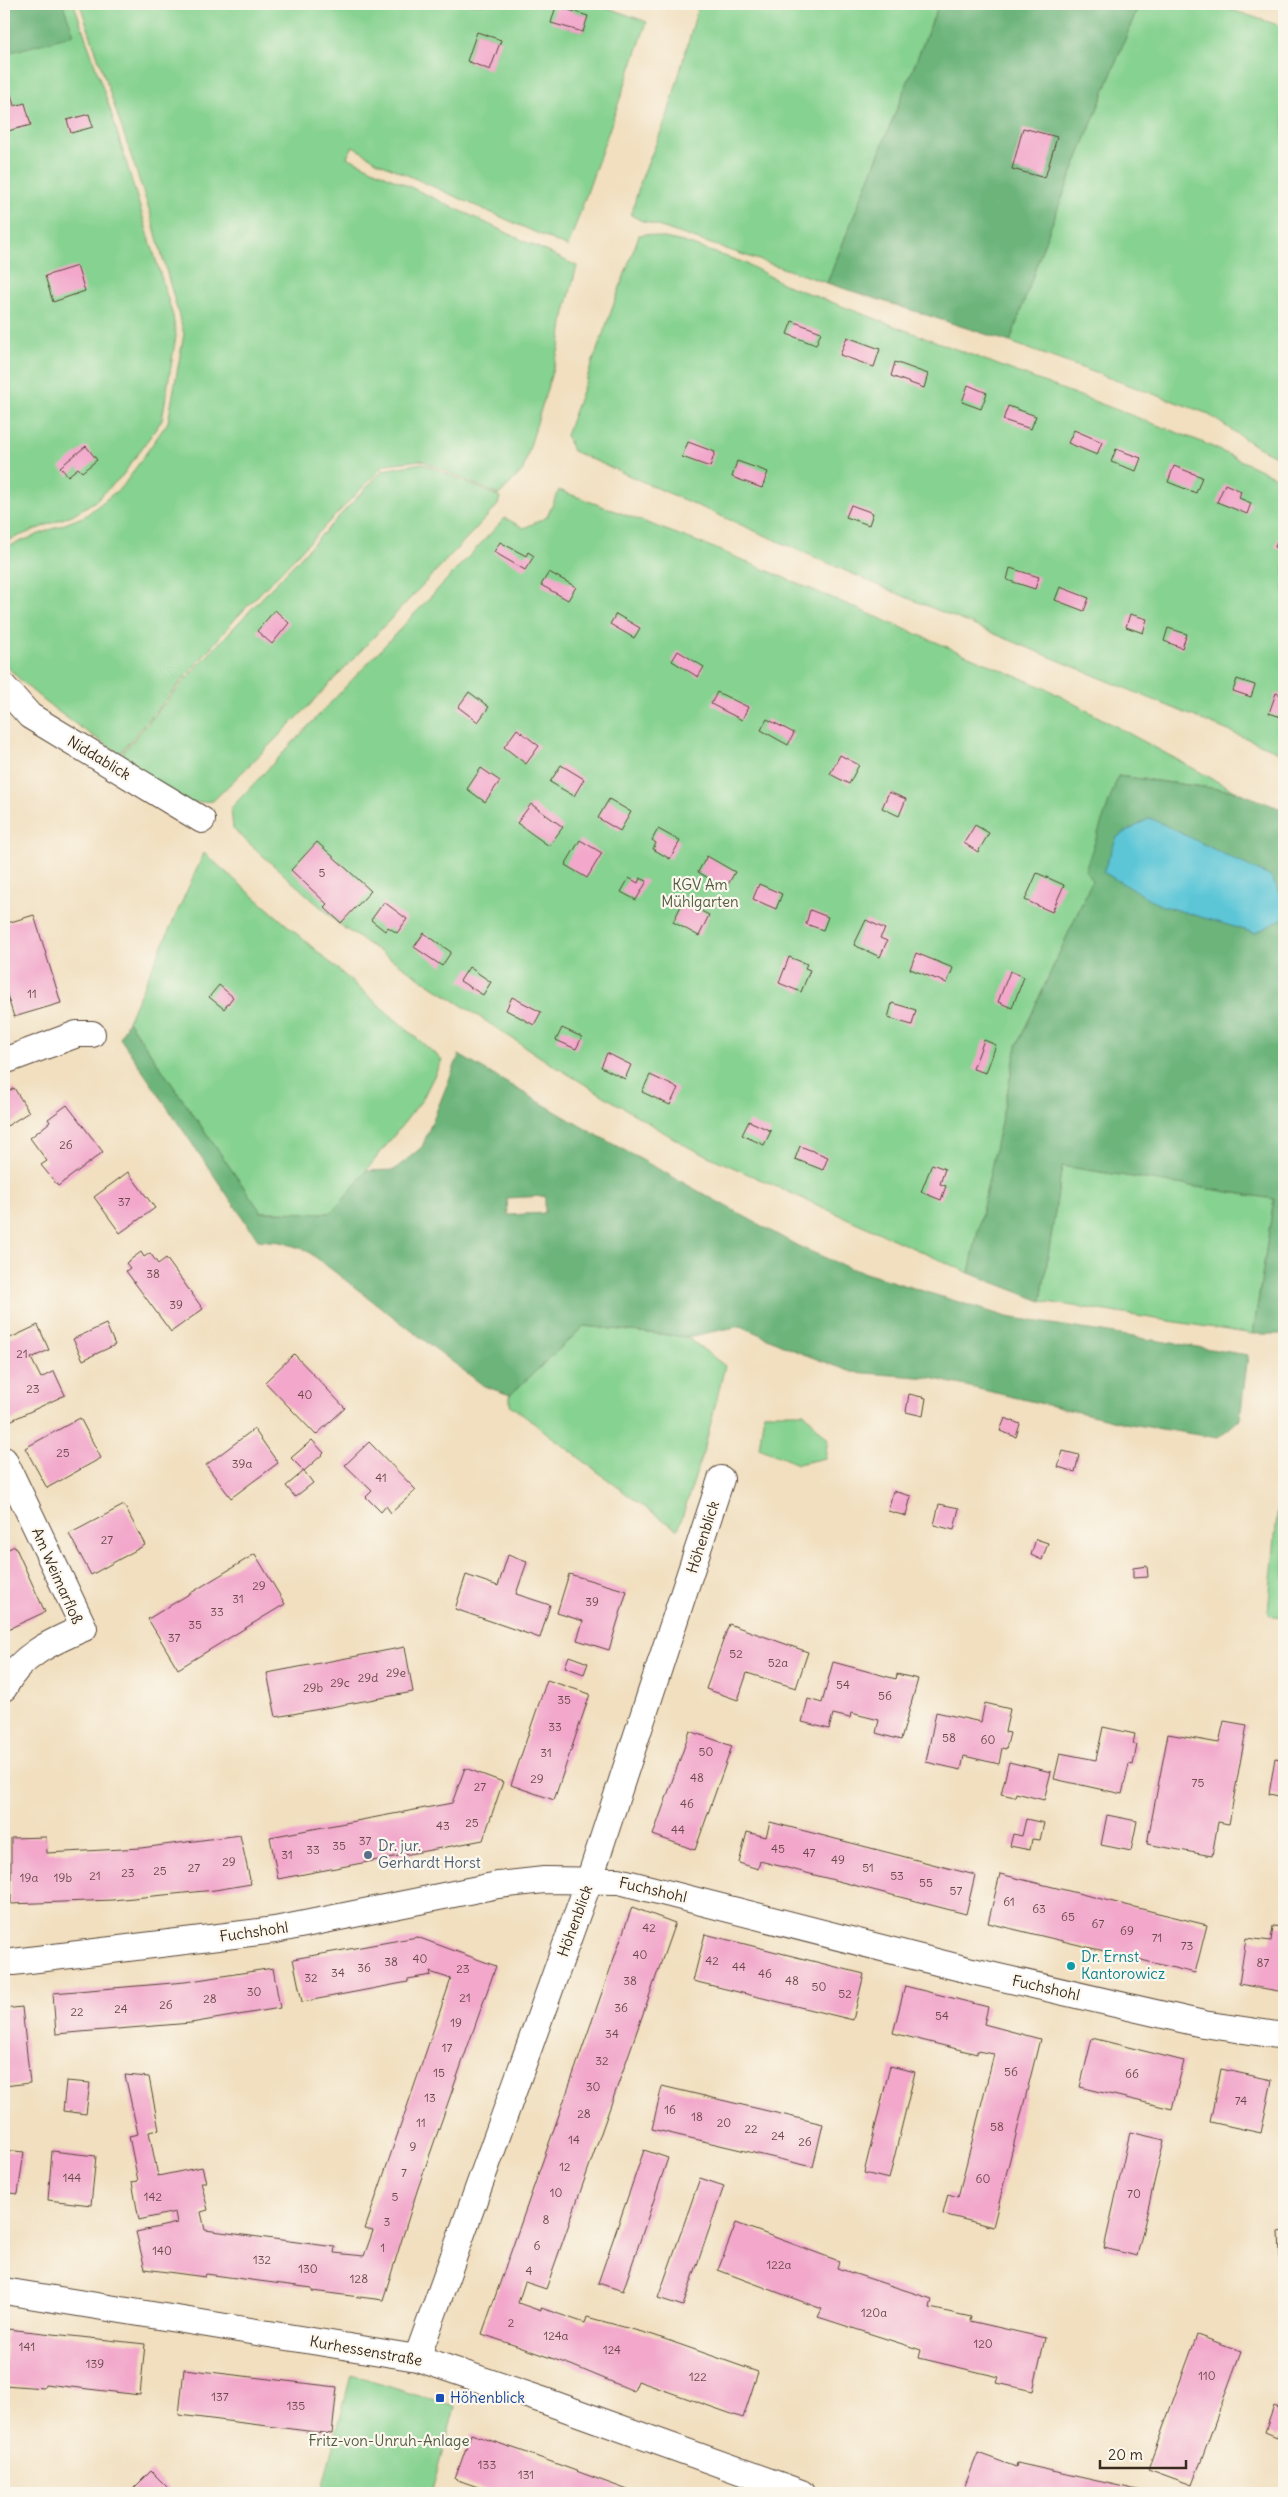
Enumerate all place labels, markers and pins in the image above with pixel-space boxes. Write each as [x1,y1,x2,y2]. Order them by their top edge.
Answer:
place label: Dr. jur. Gerhardt Horst [378,1836,481,1872]
marker: Dr. jur. Gerhardt Horst [362,1849,374,1861]
place label: Dr. Ernst Kantorowicz [1081,1947,1165,1983]
marker: Dr. Ernst Kantorowicz [1065,1960,1077,1972]
place label: Höhenblick [450,2388,525,2407]
marker: Höhenblick [434,2392,446,2404]

